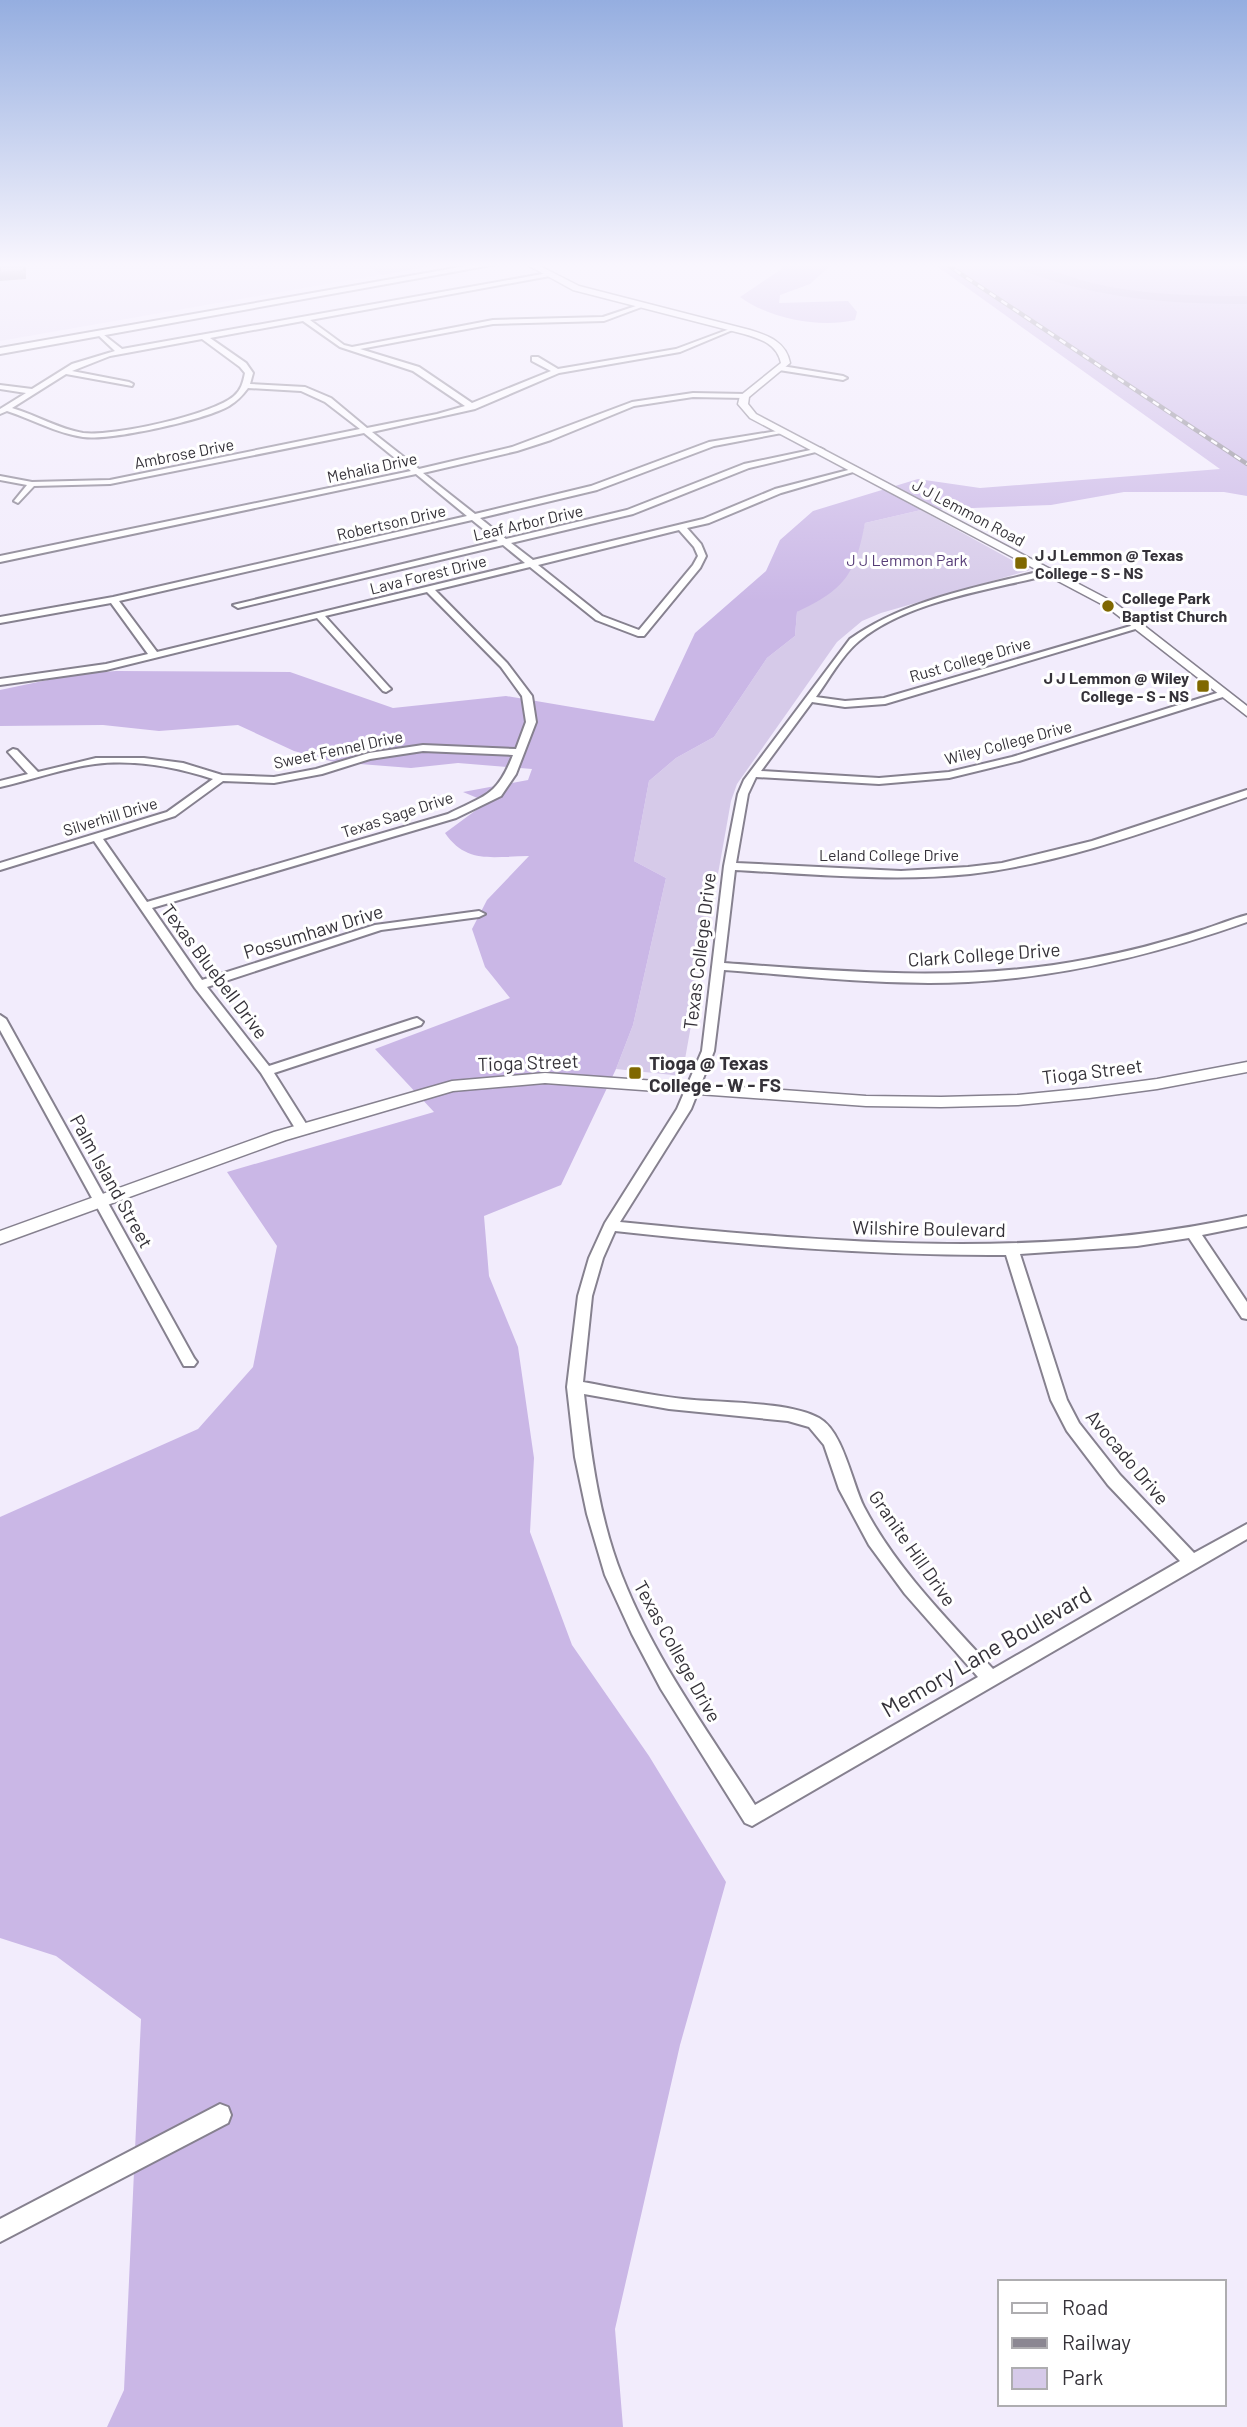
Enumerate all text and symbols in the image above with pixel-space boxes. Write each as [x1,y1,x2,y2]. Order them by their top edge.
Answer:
street label: Ambrose Drive [133,434,235,472]
street label: Mehalia Drive [325,448,419,486]
street label: J J Lemmon Road [909,474,1029,550]
street label: Robertson Drive [335,500,447,544]
street label: Leaf Arbor Drive [471,500,585,544]
place label: J J Lemmon @ Texas College - S - NS [1035,545,1183,582]
street label: Lava Forest Drive [368,550,488,598]
park label: J J Lemmon Park [847,550,967,569]
marker: J J Lemmon @ Texas College - S - NS [1013,555,1029,571]
place label: College Park Baptist Church [1122,588,1227,625]
marker: College Park Baptist Church [1100,598,1116,614]
street label: Rust College Drive [907,633,1033,685]
place label: J J Lemmon @ Wiley College - S - NS [1044,668,1189,705]
marker: J J Lemmon @ Wiley College - S - NS [1195,678,1211,694]
street label: Wiley College Drive [942,716,1074,768]
street label: Sweet Fennel Drive [272,726,404,772]
street label: Texas Sage Drive [339,787,455,841]
street label: Silverhill Drive [61,793,159,839]
street label: Leland College Drive [819,845,959,864]
street label: Texas College Drive [678,871,720,1031]
street label: Texas Bluebell Drive [157,899,273,1043]
street label: Possumhaw Drive [240,899,386,963]
street label: Clark College Drive [907,937,1061,971]
street label: Tioga Street [477,1049,579,1075]
place label: Tioga @ Texas College - W - FS [649,1051,781,1096]
street label: Tioga Street [1040,1053,1144,1089]
marker: Tioga @ Texas College - W - FS [627,1065,643,1081]
street label: Palm Island Street [66,1110,158,1252]
street label: Wilshire Boulevard [852,1215,1006,1241]
street label: Avocado Drive [1082,1405,1174,1509]
street label: Granite Hill Drive [865,1486,961,1610]
street label: Texas College Drive [630,1576,726,1726]
street label: Memory Lane Boulevard [876,1579,1096,1723]
legend [998,2280,1226,2406]
text: Road [1062,2294,1108,2319]
text: Railway [1062,2329,1131,2354]
text: Park [1062,2364,1103,2389]

